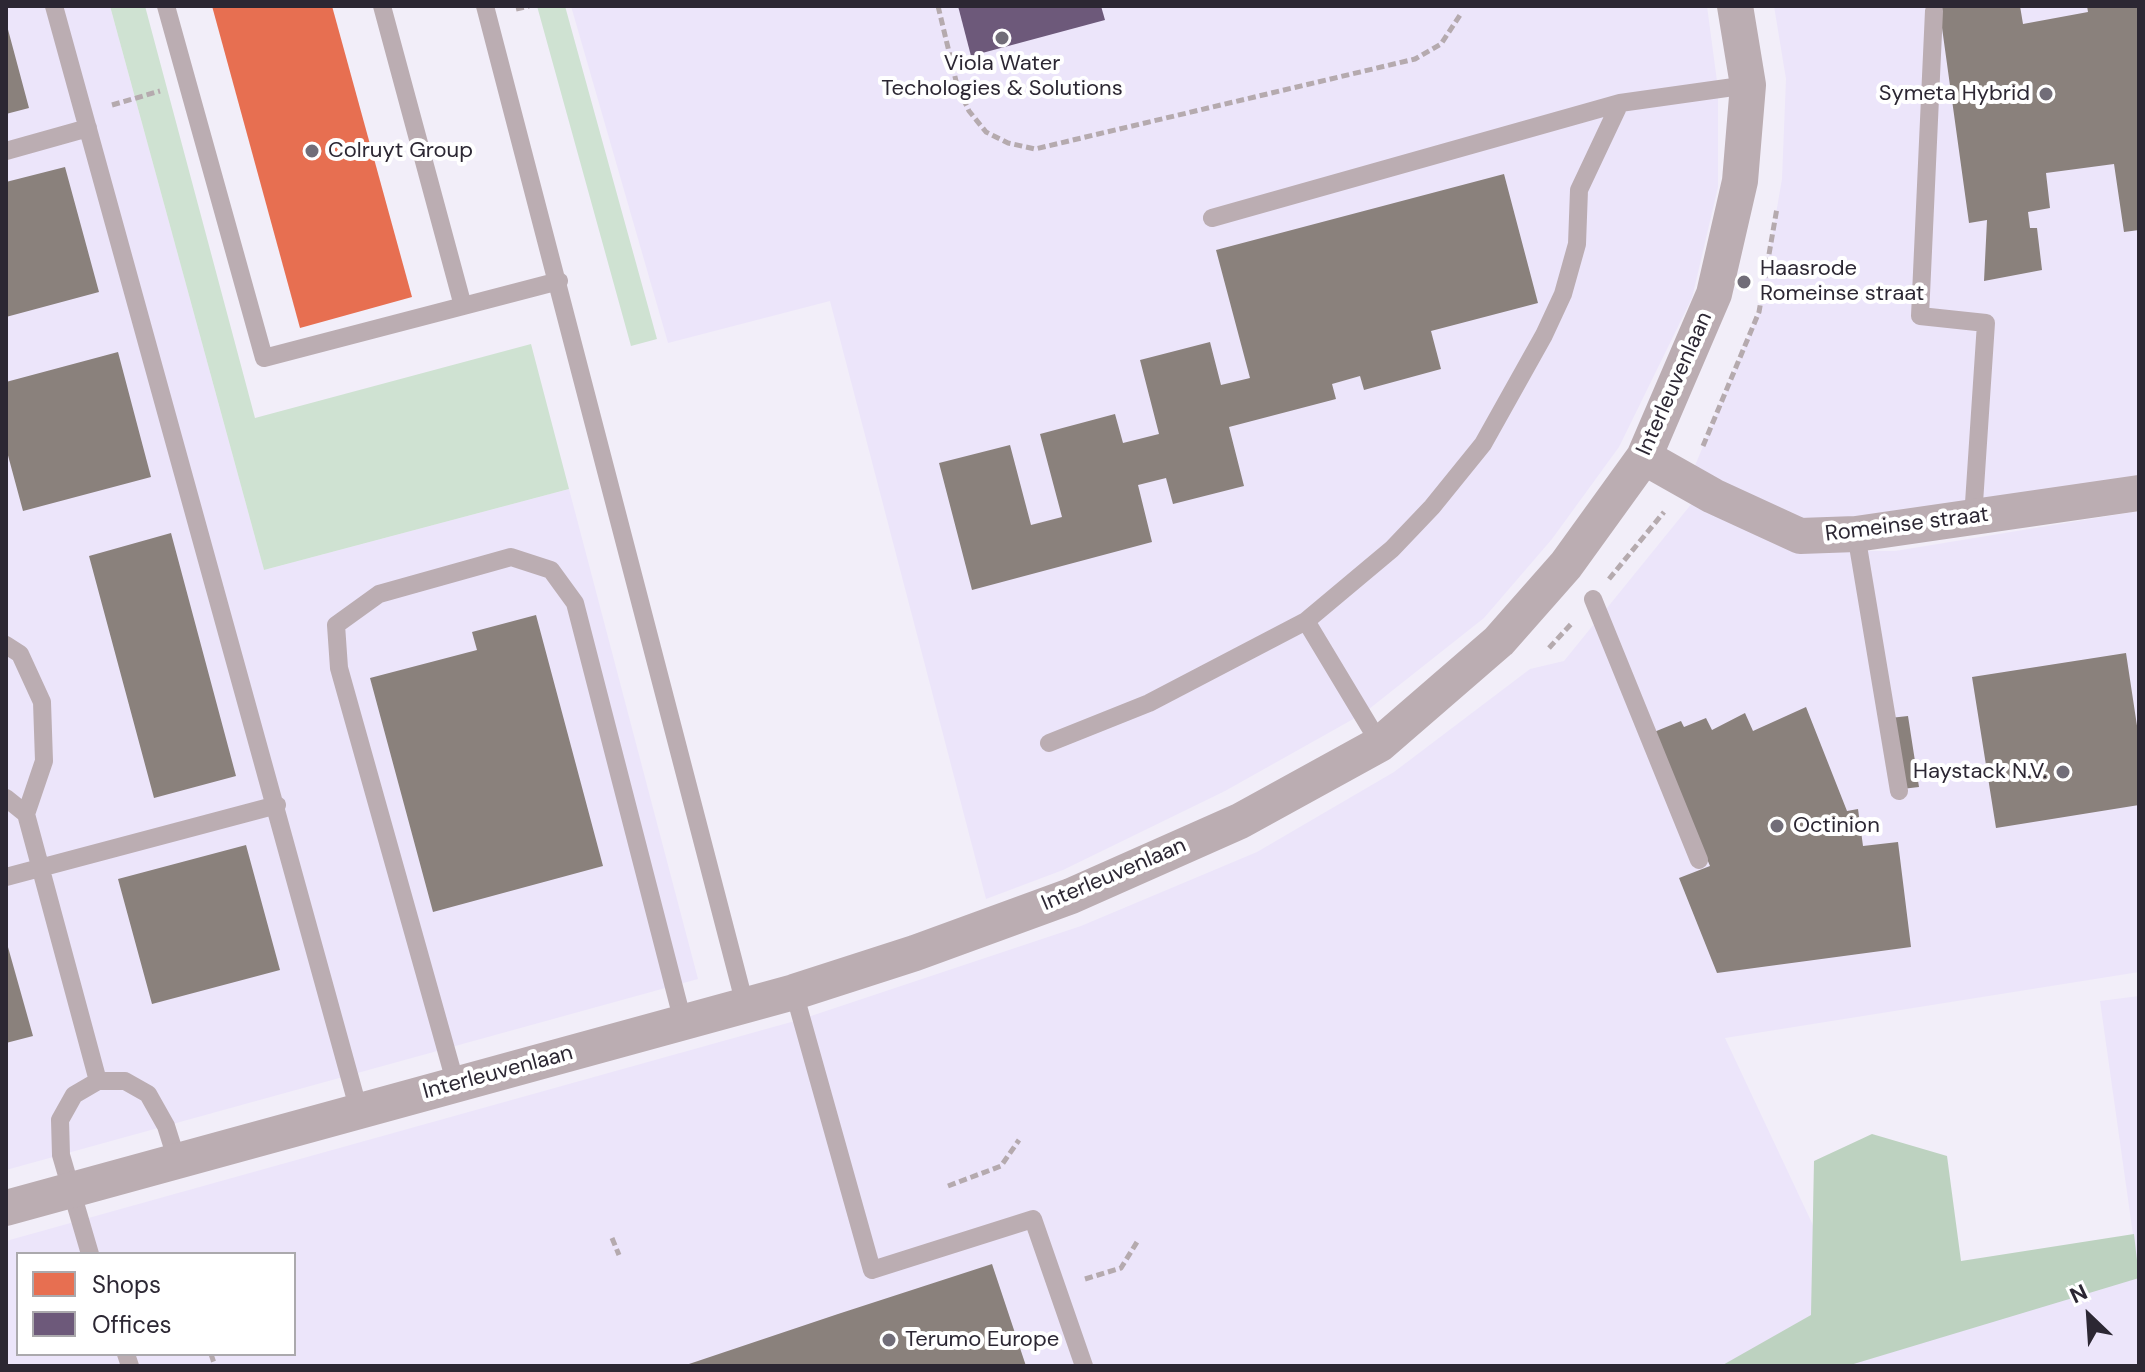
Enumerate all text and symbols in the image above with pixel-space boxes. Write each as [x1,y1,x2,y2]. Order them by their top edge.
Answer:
marker: Viola Water Techologies & Solutions [993,29,1011,47]
place label: Viola Water Techologies & Solutions [881,51,1123,102]
place label: Symeta Hybrid [1879,81,2030,107]
marker: Symeta Hybrid [2037,85,2055,103]
place label: Colruyt Group [328,138,473,164]
marker: Colruyt Group [303,142,321,160]
place label: Haasrode Romeinse straat [1760,256,1924,308]
marker: Haasrode Romeinse straat [1735,273,1753,291]
street label: Interleuvenlaan [1632,308,1718,460]
street label: Romeinse straat [1824,502,1990,548]
place label: Haystack N.V. [1913,759,2047,785]
marker: Haystack N.V. [2054,763,2072,781]
place label: Octinion [1793,813,1880,839]
marker: Octinion [1768,817,1786,835]
street label: Interleuvenlaan [1038,833,1190,917]
street label: Interleuvenlaan [420,1040,576,1106]
legend [16,1252,296,1356]
text: Shops [92,1269,161,1300]
north arrow [2049,1276,2129,1356]
text: N [2065,1277,2092,1310]
text: Offices [92,1309,172,1340]
place label: Terumo Europe [905,1327,1059,1353]
marker: Terumo Europe [880,1331,898,1349]

